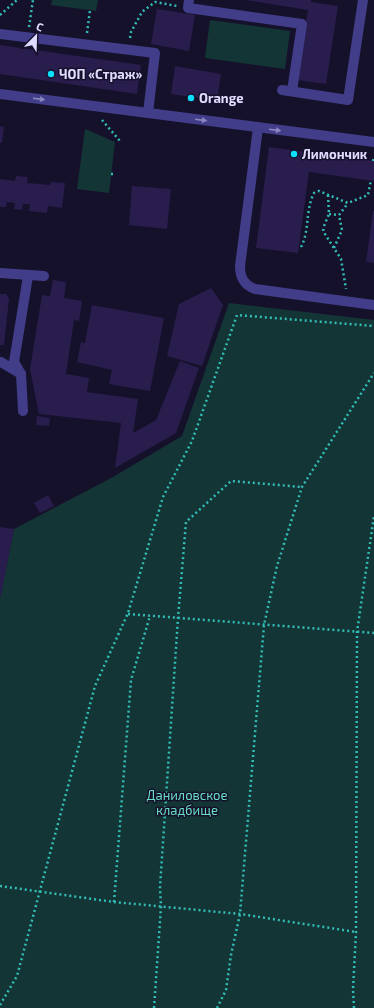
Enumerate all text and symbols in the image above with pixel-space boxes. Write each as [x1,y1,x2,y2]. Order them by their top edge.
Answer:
north arrow [16,16,56,56]
text: С [35,19,46,34]
place label: ЧОП «Страж» [59,66,142,82]
marker: ЧОП «Страж» [46,69,56,79]
place label: Orange [199,90,244,106]
marker: Orange [186,93,196,103]
one-way arrow [33,96,45,103]
one-way arrow [195,117,207,123]
one-way arrow [269,127,281,133]
place label: Лимончик [302,146,368,162]
marker: Лимончик [289,149,299,159]
park label: Даниловское кладбище [146,787,228,818]

